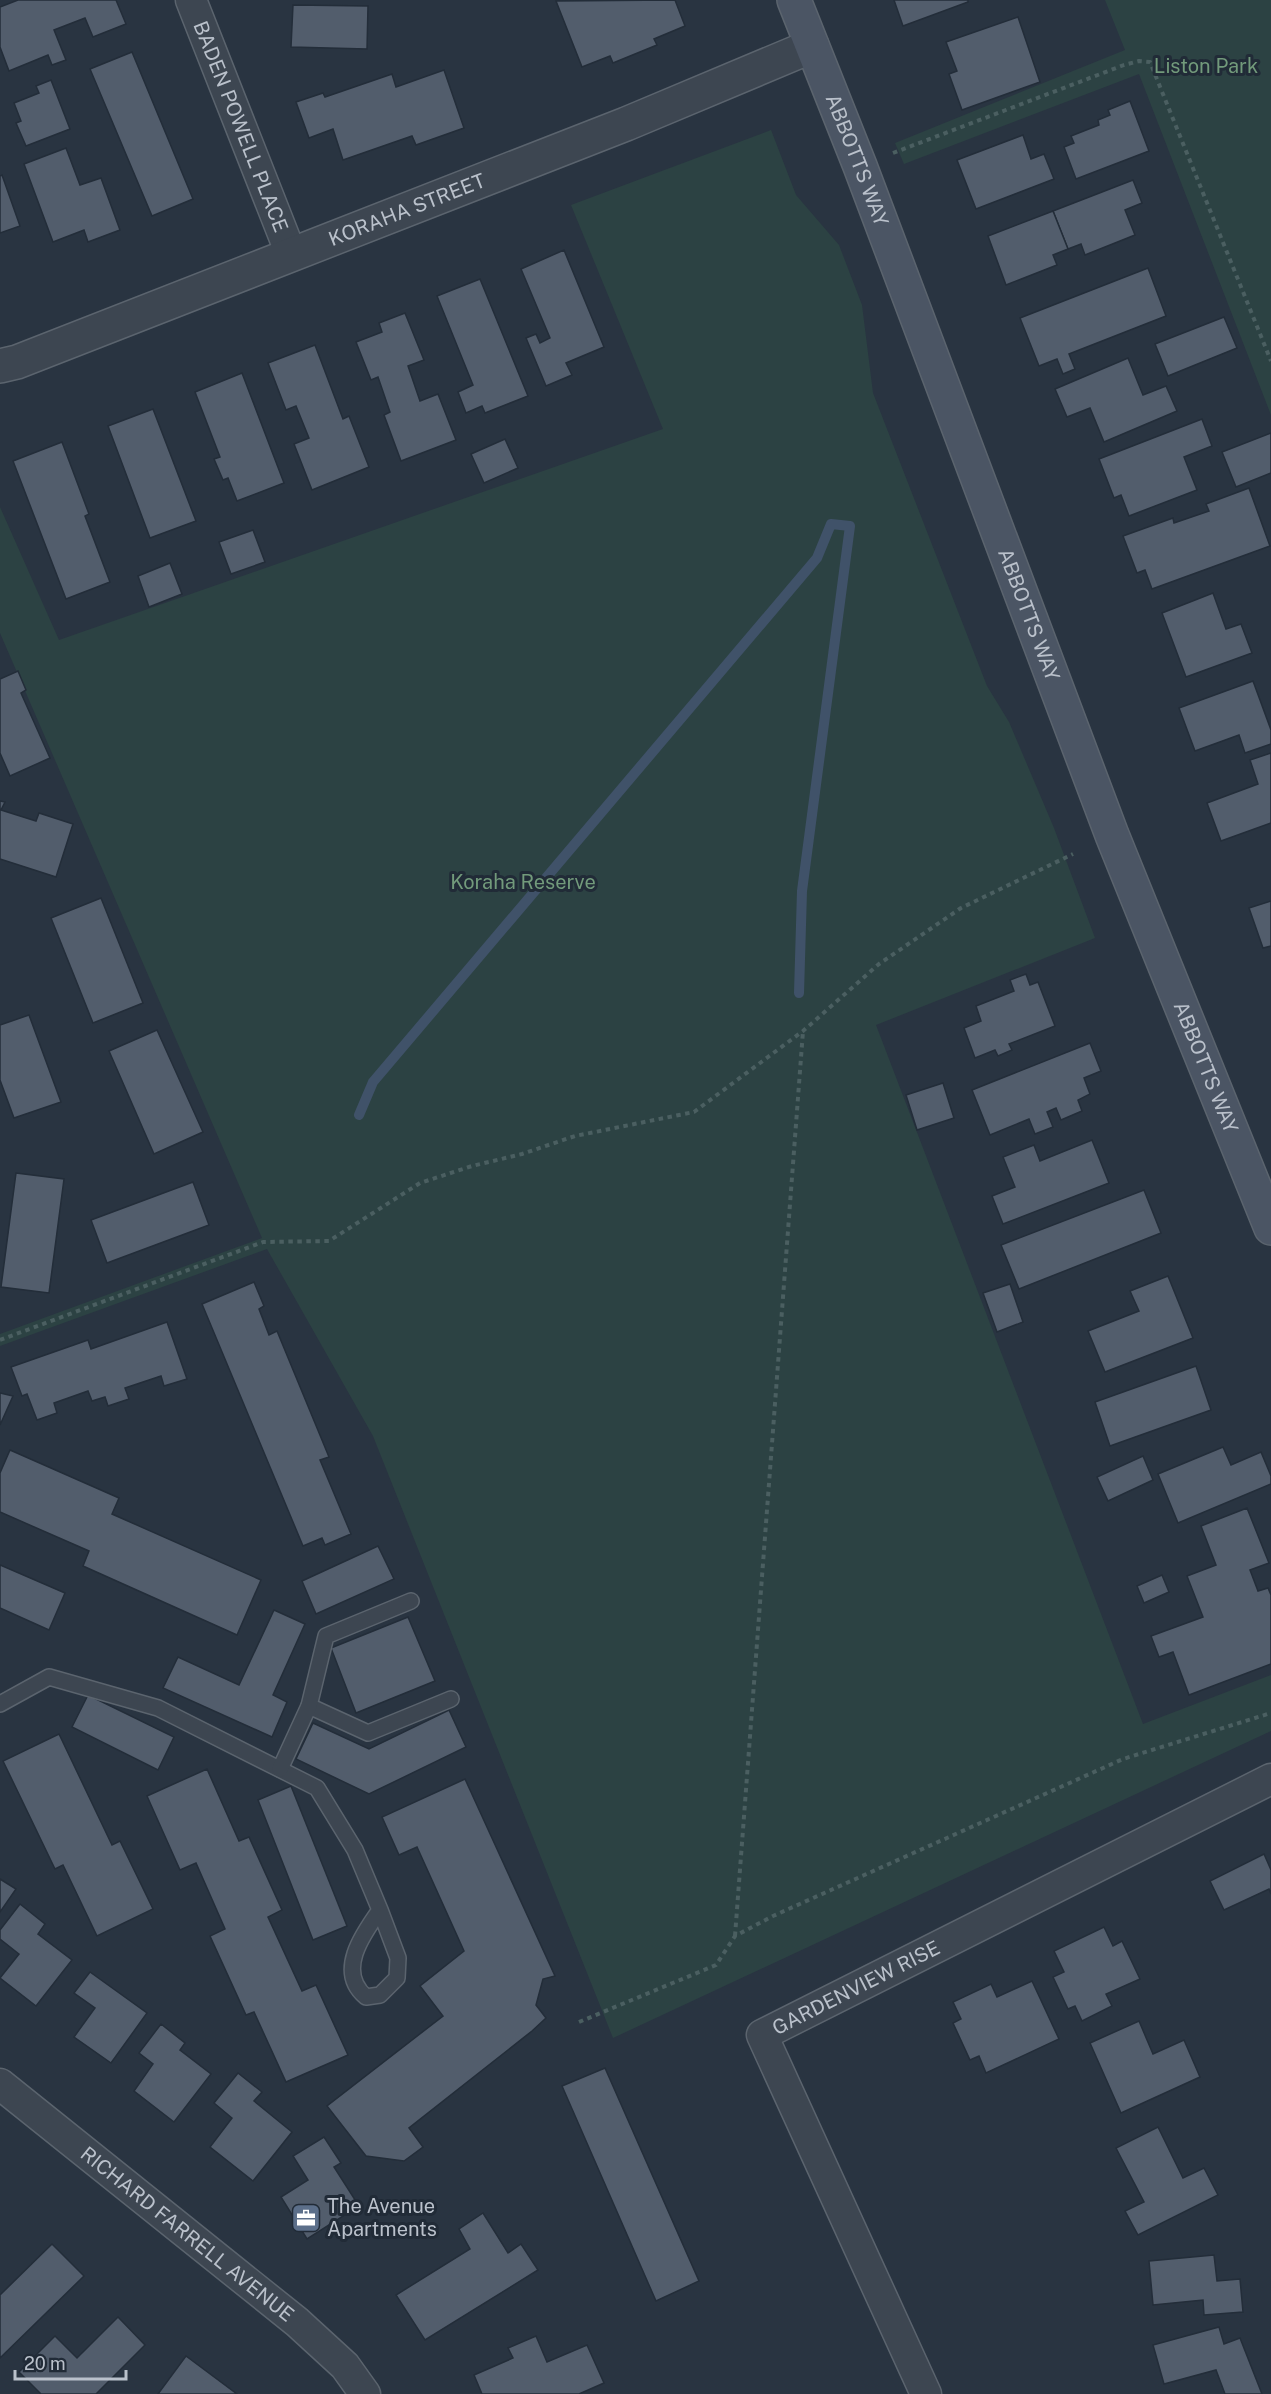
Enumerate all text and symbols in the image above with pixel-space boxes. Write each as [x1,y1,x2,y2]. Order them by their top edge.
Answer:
street label: BADEN POWELL PLACE [188,17,293,236]
park label: Liston Park [1154,54,1258,78]
street label: ABBOTTS WAY [821,90,894,229]
street label: KORAHA STREET [325,168,489,251]
street label: ABBOTTS WAY [993,545,1065,684]
park label: Koraha Reserve [450,870,596,894]
street label: ABBOTTS WAY [1169,998,1243,1136]
street label: GARDENVIEW RISE [768,1936,944,2040]
street label: RICHARD FARRELL AVENUE [76,2141,299,2327]
place label: The Avenue Apartments [327,2194,437,2241]
office icon: The Avenue Apartments [290,2202,322,2234]
scale bar [15,2343,126,2381]
text: 20 m [24,2353,66,2374]

